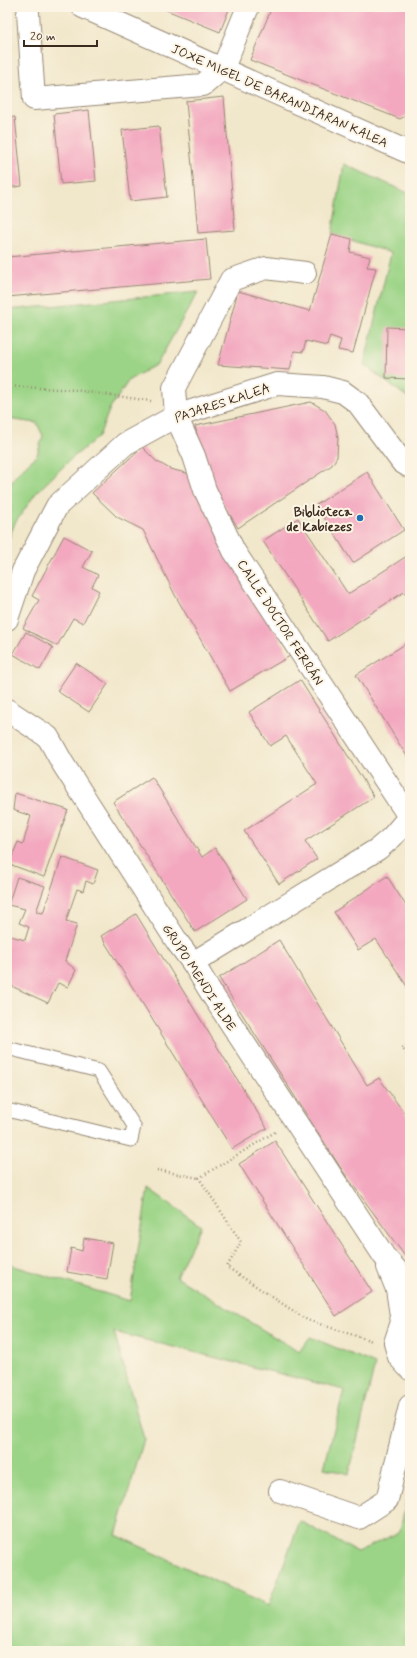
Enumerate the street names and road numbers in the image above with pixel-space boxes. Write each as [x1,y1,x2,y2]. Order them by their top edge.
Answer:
street label: JOXE MIGEL DE BARANDIARAN KALEA [168,41,390,152]
street label: PAJARES KALEA [173,380,272,427]
street label: CALLE DOCTOR FERRÁN [233,556,328,689]
street label: GRUPO MENDI ALDE [158,921,240,1035]

